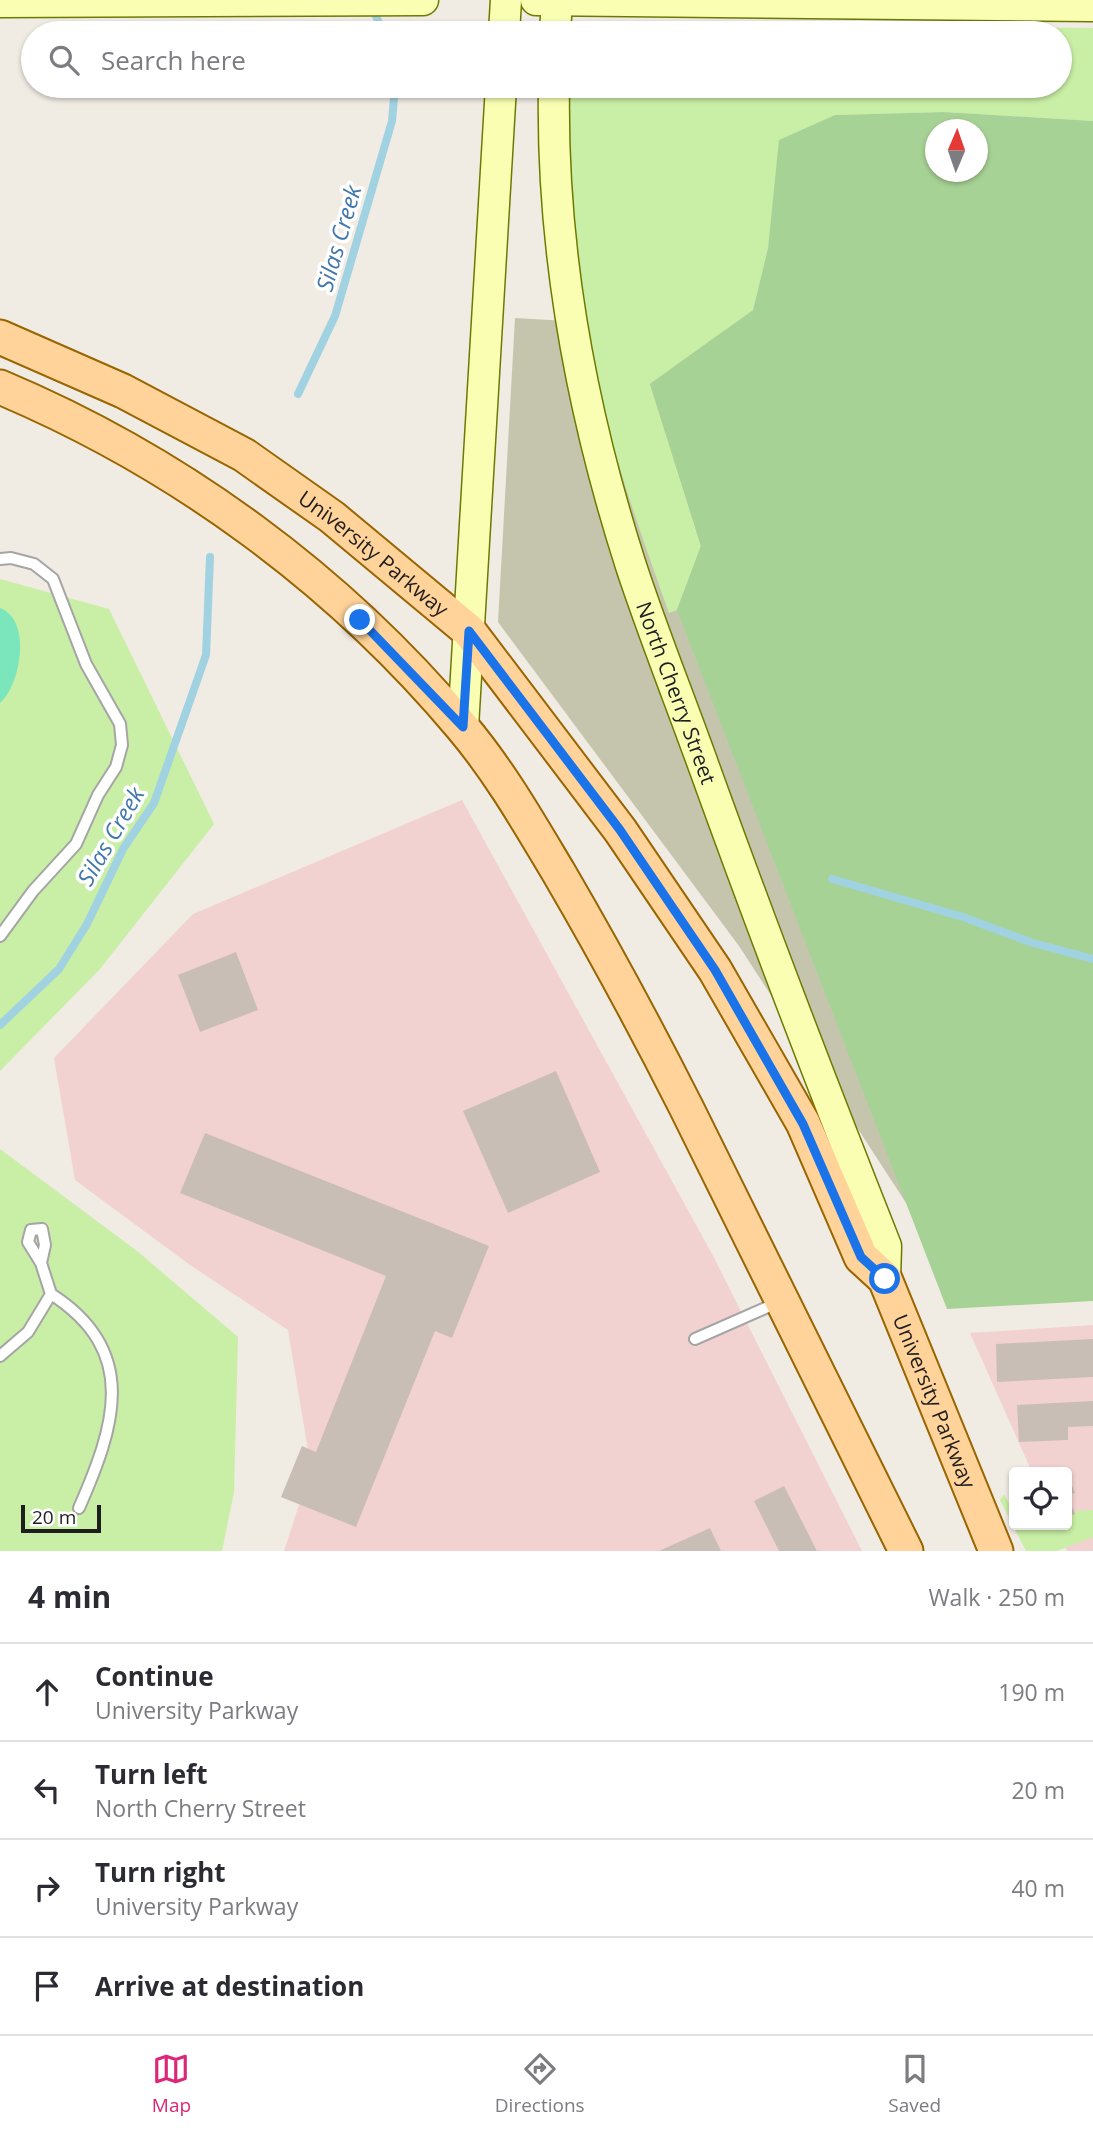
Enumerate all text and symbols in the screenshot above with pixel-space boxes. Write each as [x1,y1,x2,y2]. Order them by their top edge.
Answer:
search box [21,21,1072,98]
icon: search [45,41,83,79]
text: Search here [101,42,246,78]
north arrow [925,119,988,182]
water label: Silas Creek [308,181,369,295]
street label: University Parkway [293,484,455,623]
street label: North Cherry Street [630,598,723,788]
route end [344,604,375,635]
water label: Silas Creek [69,780,151,891]
route start [869,1263,900,1294]
street label: University Parkway [887,1310,983,1493]
map controls [1009,1467,1072,1530]
button: locate [1009,1467,1072,1530]
scale bar [21,1502,102,1534]
text: 20 m [32,1504,76,1530]
text: 4 min [28,1576,111,1617]
text: Walk · 250 m [928,1581,1065,1613]
text: Continue [95,1658,214,1694]
icon: ahead [28,1673,66,1711]
text: 190 m [998,1676,1065,1708]
text: University Parkway [95,1694,298,1726]
text: Turn left [95,1756,207,1792]
icon: left [28,1771,66,1809]
text: 20 m [1011,1774,1065,1806]
text: North Cherry Street [95,1792,306,1824]
text: Turn right [95,1854,226,1890]
icon: right [28,1869,66,1907]
text: 40 m [1011,1872,1065,1904]
text: University Parkway [95,1890,298,1922]
icon: arrive [28,1967,66,2005]
text: Arrive at destination [95,1968,364,2004]
tab: Map [152,2050,191,2118]
tab: Directions [495,2050,585,2118]
tab: Saved [888,2050,941,2118]

